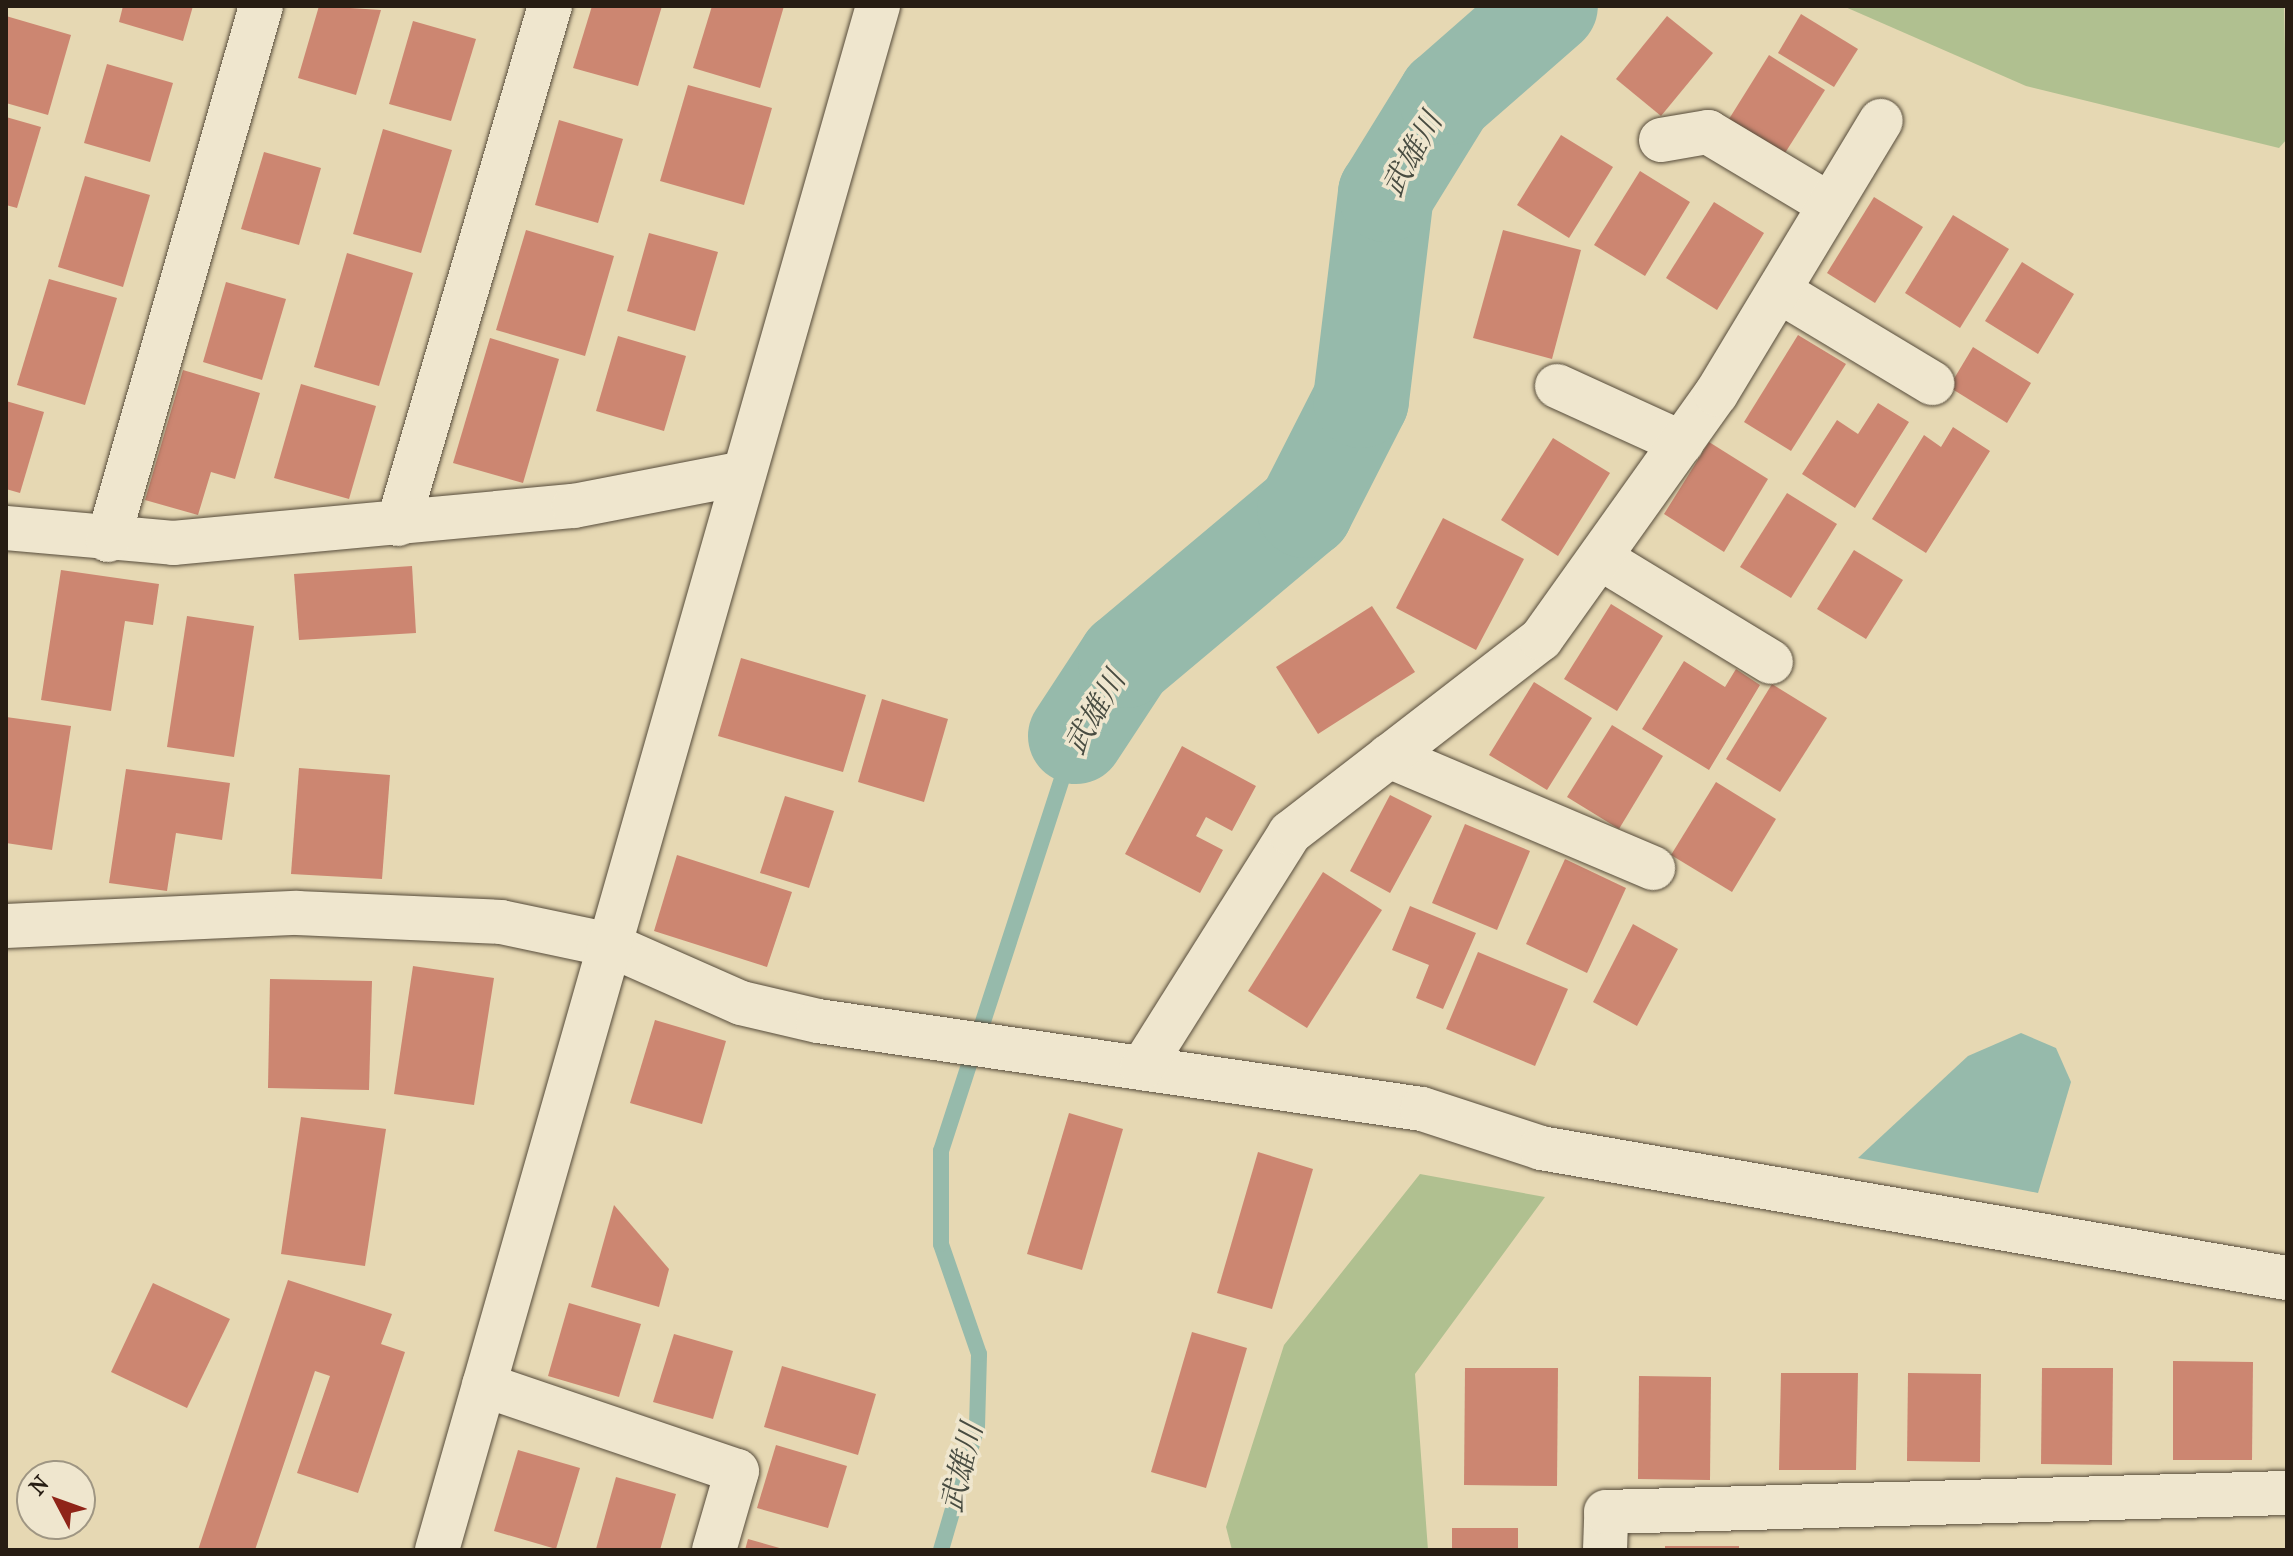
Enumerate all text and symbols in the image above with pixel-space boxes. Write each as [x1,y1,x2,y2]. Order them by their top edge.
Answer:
water label: 武雄川 [1375,107,1451,203]
water label: 武雄川 [1058,665,1134,761]
water label: 武雄川 [935,1420,991,1516]
north arrow [16,1460,96,1540]
text: N [24,1471,55,1500]

